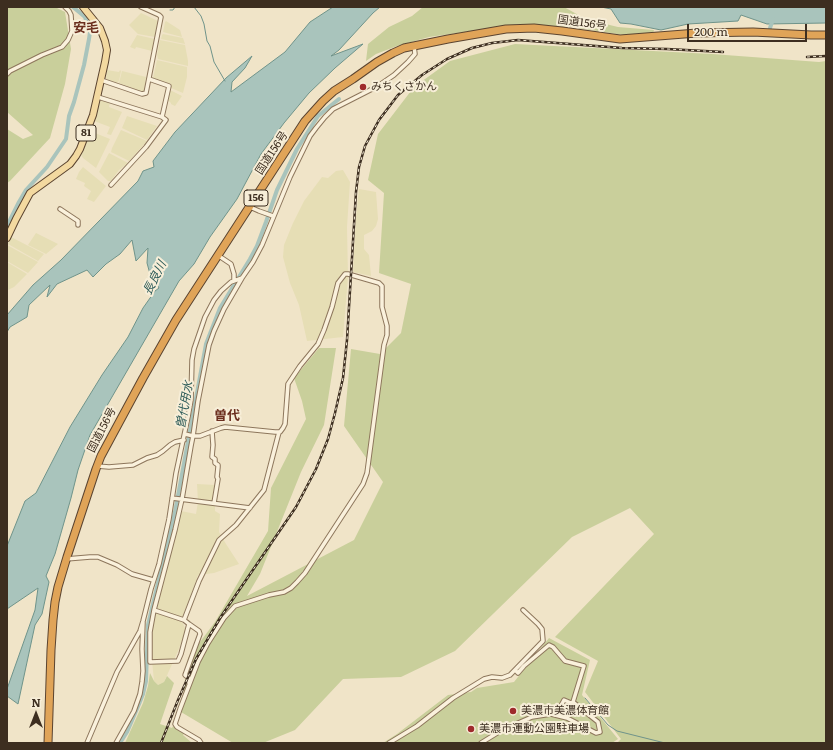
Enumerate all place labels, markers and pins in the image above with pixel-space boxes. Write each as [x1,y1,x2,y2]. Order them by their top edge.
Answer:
place label: みちくさかん [371,80,437,94]
marker: みちくさかん [358,82,368,92]
place label: 美濃市美濃体育館 [521,704,609,718]
marker: 美濃市美濃体育館 [508,706,518,716]
place label: 美濃市運動公園駐車場 [479,722,589,736]
marker: 美濃市運動公園駐車場 [466,724,476,734]

